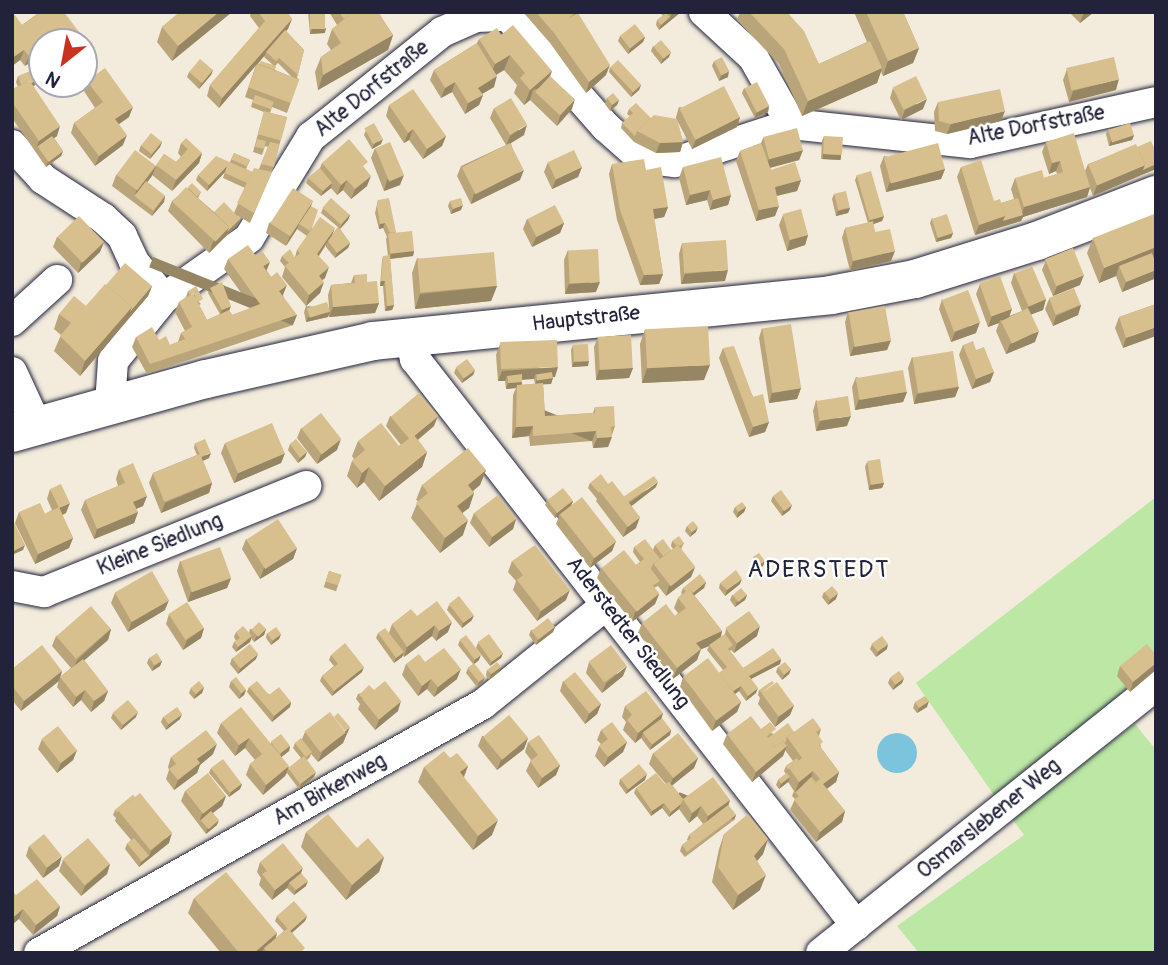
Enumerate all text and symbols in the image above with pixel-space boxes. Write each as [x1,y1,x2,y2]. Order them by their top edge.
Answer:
north arrow [28,28,98,98]
street label: Alte Dorfstraße [310,35,434,143]
text: N [42,66,65,93]
street label: Alte Dorfstraße [965,100,1107,152]
street label: Hauptstraße [531,301,641,337]
street label: Kleine Siedlung [94,508,226,582]
street label: Aderstedter Siedlung [561,552,695,714]
district label: ADERSTEDT [749,556,889,584]
street label: Am Birkenweg [269,749,391,831]
street label: Osmarslebener Weg [912,754,1066,884]

